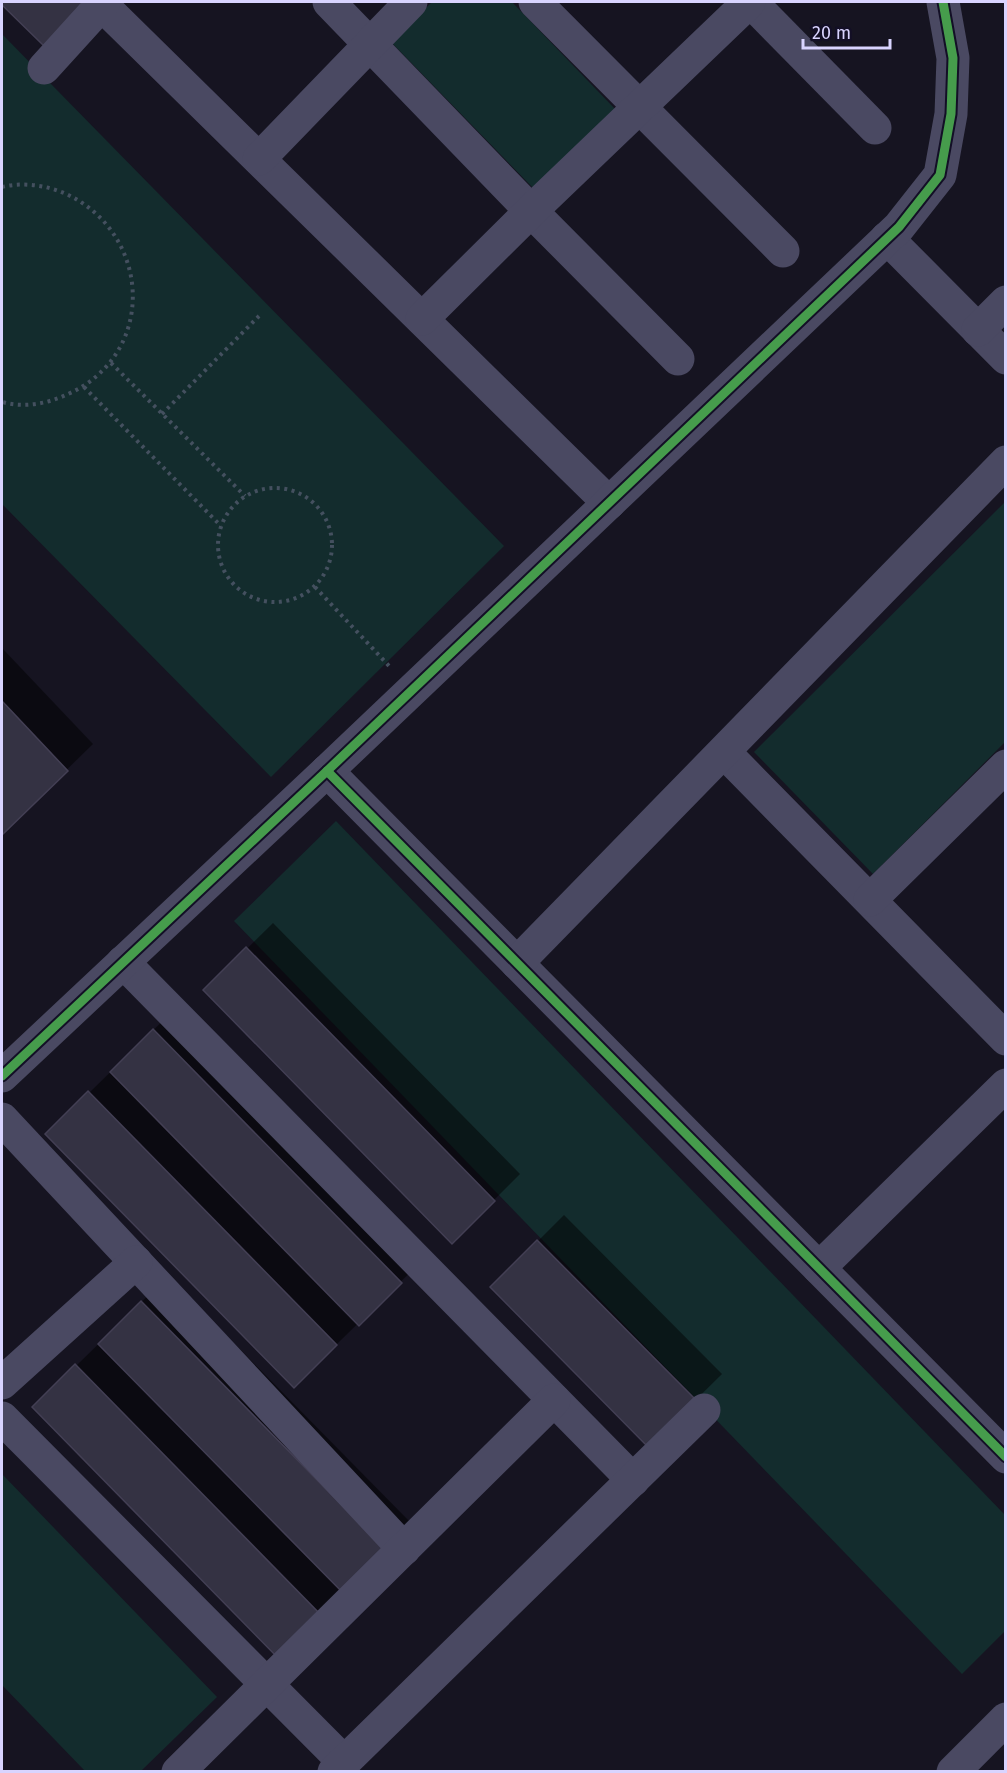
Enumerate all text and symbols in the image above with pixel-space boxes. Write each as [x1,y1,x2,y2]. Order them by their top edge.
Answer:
scale bar [803,12,890,50]
text: 20 m [812,22,851,44]

